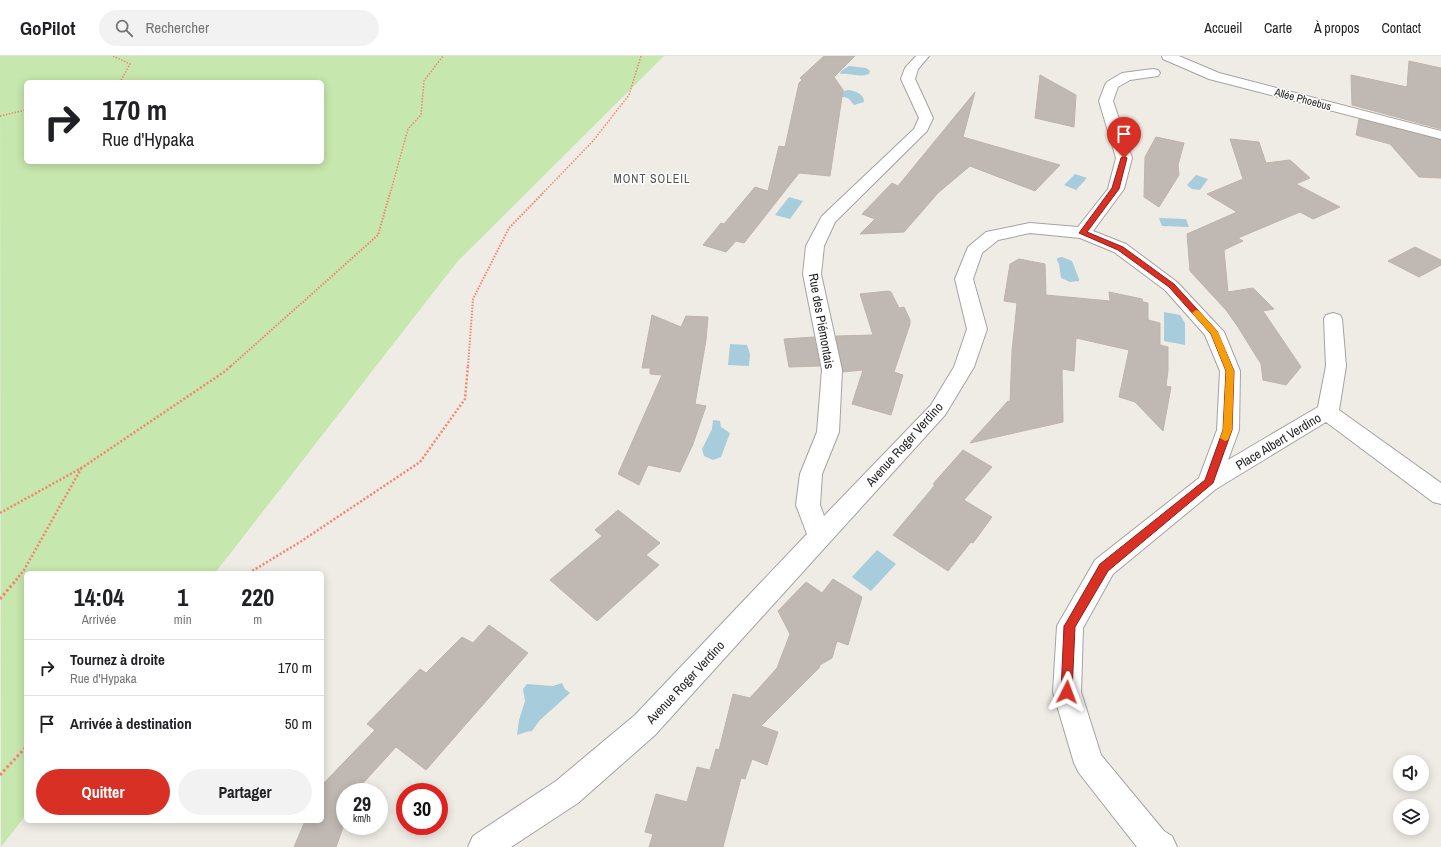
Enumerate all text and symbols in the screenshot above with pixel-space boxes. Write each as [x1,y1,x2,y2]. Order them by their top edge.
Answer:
search box [99,10,379,46]
text: GoPilot [20,15,75,41]
icon: search [113,17,135,39]
text: Rechercher [145,17,209,38]
text: Accueil [1204,19,1242,37]
text: Carte [1264,19,1292,37]
text: À propos [1314,19,1359,37]
text: Contact [1381,19,1421,37]
street label: Allée Phoebus [1272,84,1333,113]
text: 170 m [102,91,167,129]
icon: right [36,96,88,148]
pin [1107,117,1141,158]
icon: arrive [1113,123,1135,145]
text: Rue d'Hypaka [102,127,194,152]
district label: MONT SOLEIL [613,171,691,187]
street label: Rue des Piémontais [805,272,838,370]
street label: Avenue Roger Verdino [861,399,947,491]
street label: Place Albert Verdino [1232,409,1324,474]
text: 14:04 [74,581,124,613]
text: 1 [177,581,188,613]
text: 220 [241,581,274,613]
text: Arrivée [82,611,116,628]
text: min [174,611,192,628]
text: m [253,611,262,628]
street label: Avenue Roger Verdino [642,637,728,728]
text: Tournez à droite [70,649,165,670]
icon: right [36,657,58,679]
text: 170 m [278,657,312,678]
text: Rue d'Hypaka [70,670,137,687]
position arrow [1046,671,1088,713]
icon: arrive [36,713,58,735]
text: Arrivée à destination [70,713,192,734]
text: 50 m [285,713,312,734]
map controls [1393,755,1429,835]
button: sound [1393,755,1429,791]
button: Quitter [36,769,170,815]
button: Partager [178,769,312,815]
speed limit sign: 30 [396,783,448,835]
text: 29 [353,790,371,817]
button: layers [1393,799,1429,835]
text: km/h [353,812,371,825]

